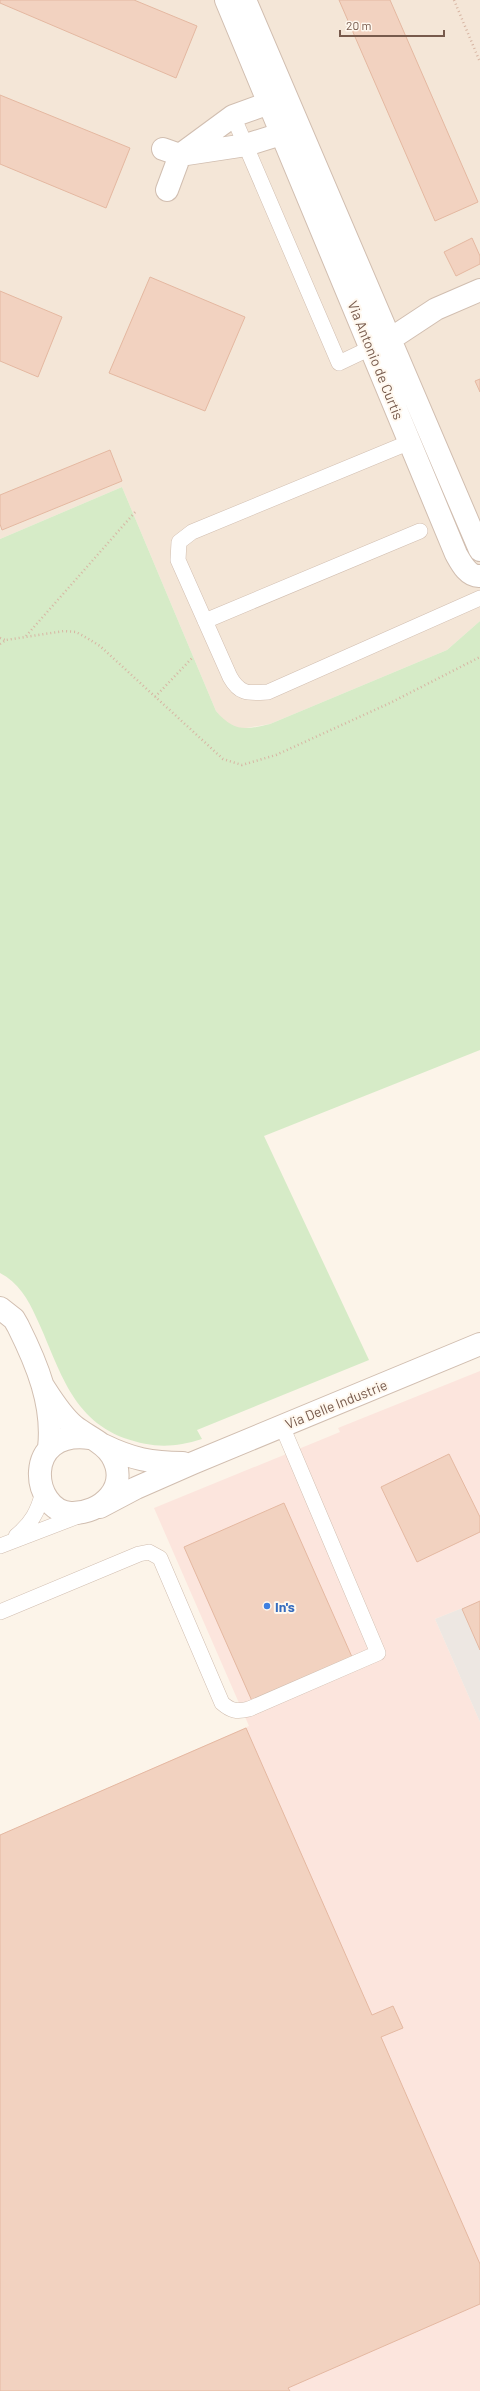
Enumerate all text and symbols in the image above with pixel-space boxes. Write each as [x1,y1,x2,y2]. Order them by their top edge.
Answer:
scale bar [340,12,444,38]
text: 20 m [346,18,372,32]
street label: Via Antonio de Curtis [344,298,408,422]
street label: Via Delle Industrie [282,1376,390,1432]
place label: In's [275,1598,295,1615]
marker: In's [262,1601,272,1611]

